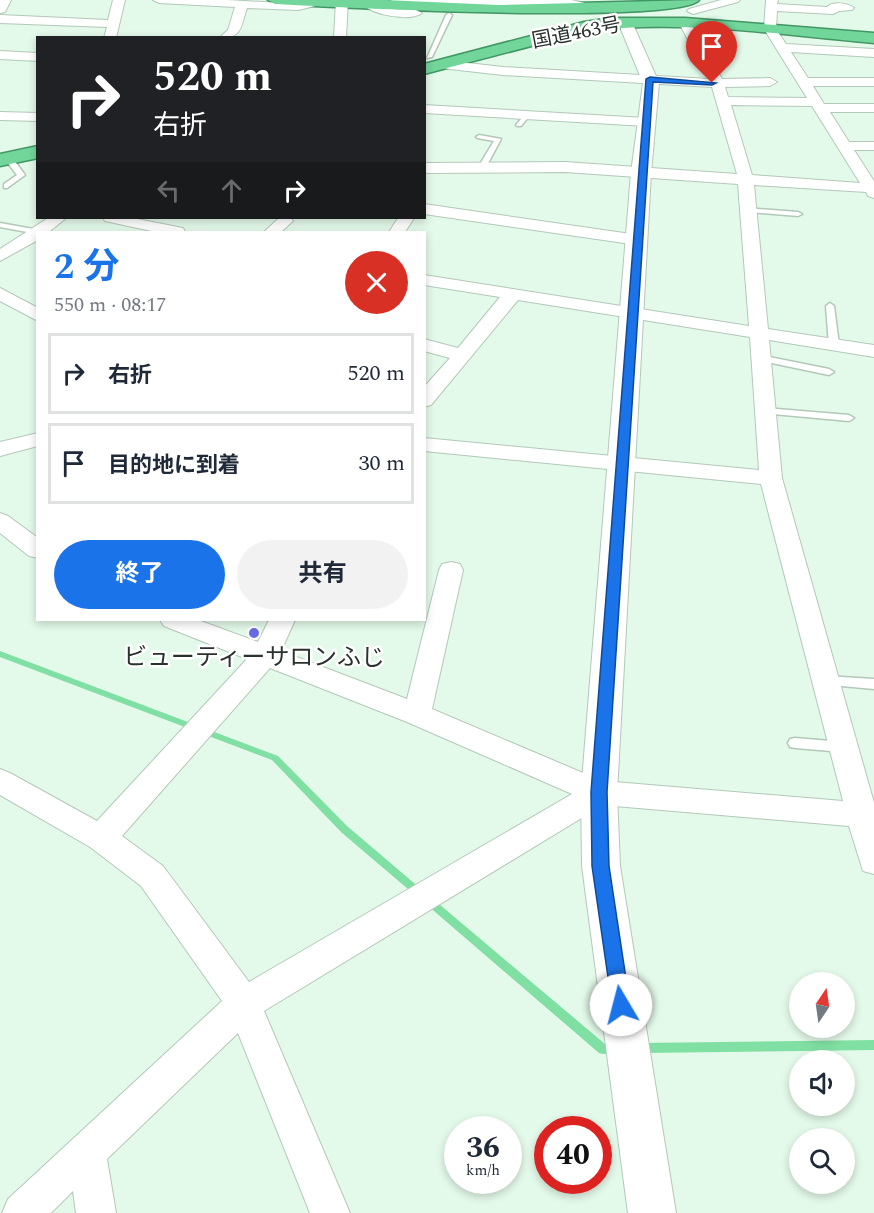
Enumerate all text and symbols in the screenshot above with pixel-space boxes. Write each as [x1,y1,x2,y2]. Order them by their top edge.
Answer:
street label: 国道463号 [529,10,623,56]
pin [686,21,737,83]
icon: arrive [695,30,728,63]
text: 520 m [153,46,272,109]
icon: right [54,60,132,138]
text: 右折 [153,105,207,147]
icon: left [152,174,185,207]
icon: ahead [215,174,248,207]
icon: right [278,174,311,207]
text: 2 分 [54,240,119,295]
button: close [345,251,408,314]
text: 550 m · 08:17 [54,290,166,320]
icon: right [57,357,90,390]
text: 520 m [348,357,405,390]
text: 右折 [108,359,152,392]
icon: arrive [57,447,90,480]
text: 30 m [359,447,405,480]
text: 目的地に到着 [108,449,240,482]
button: 終了 [54,540,225,609]
button: 共有 [237,540,408,609]
marker: ビューティーサロンふじ [247,626,261,640]
place label: ビューティーサロンふじ [123,640,385,676]
north arrow [789,972,855,1038]
map controls [789,972,855,1194]
position arrow [589,973,653,1037]
button: sound [789,1050,855,1116]
speed limit sign: 40 [534,1116,612,1194]
text: 36 [466,1125,500,1171]
button: search [789,1128,855,1194]
text: km/h [466,1159,500,1182]

